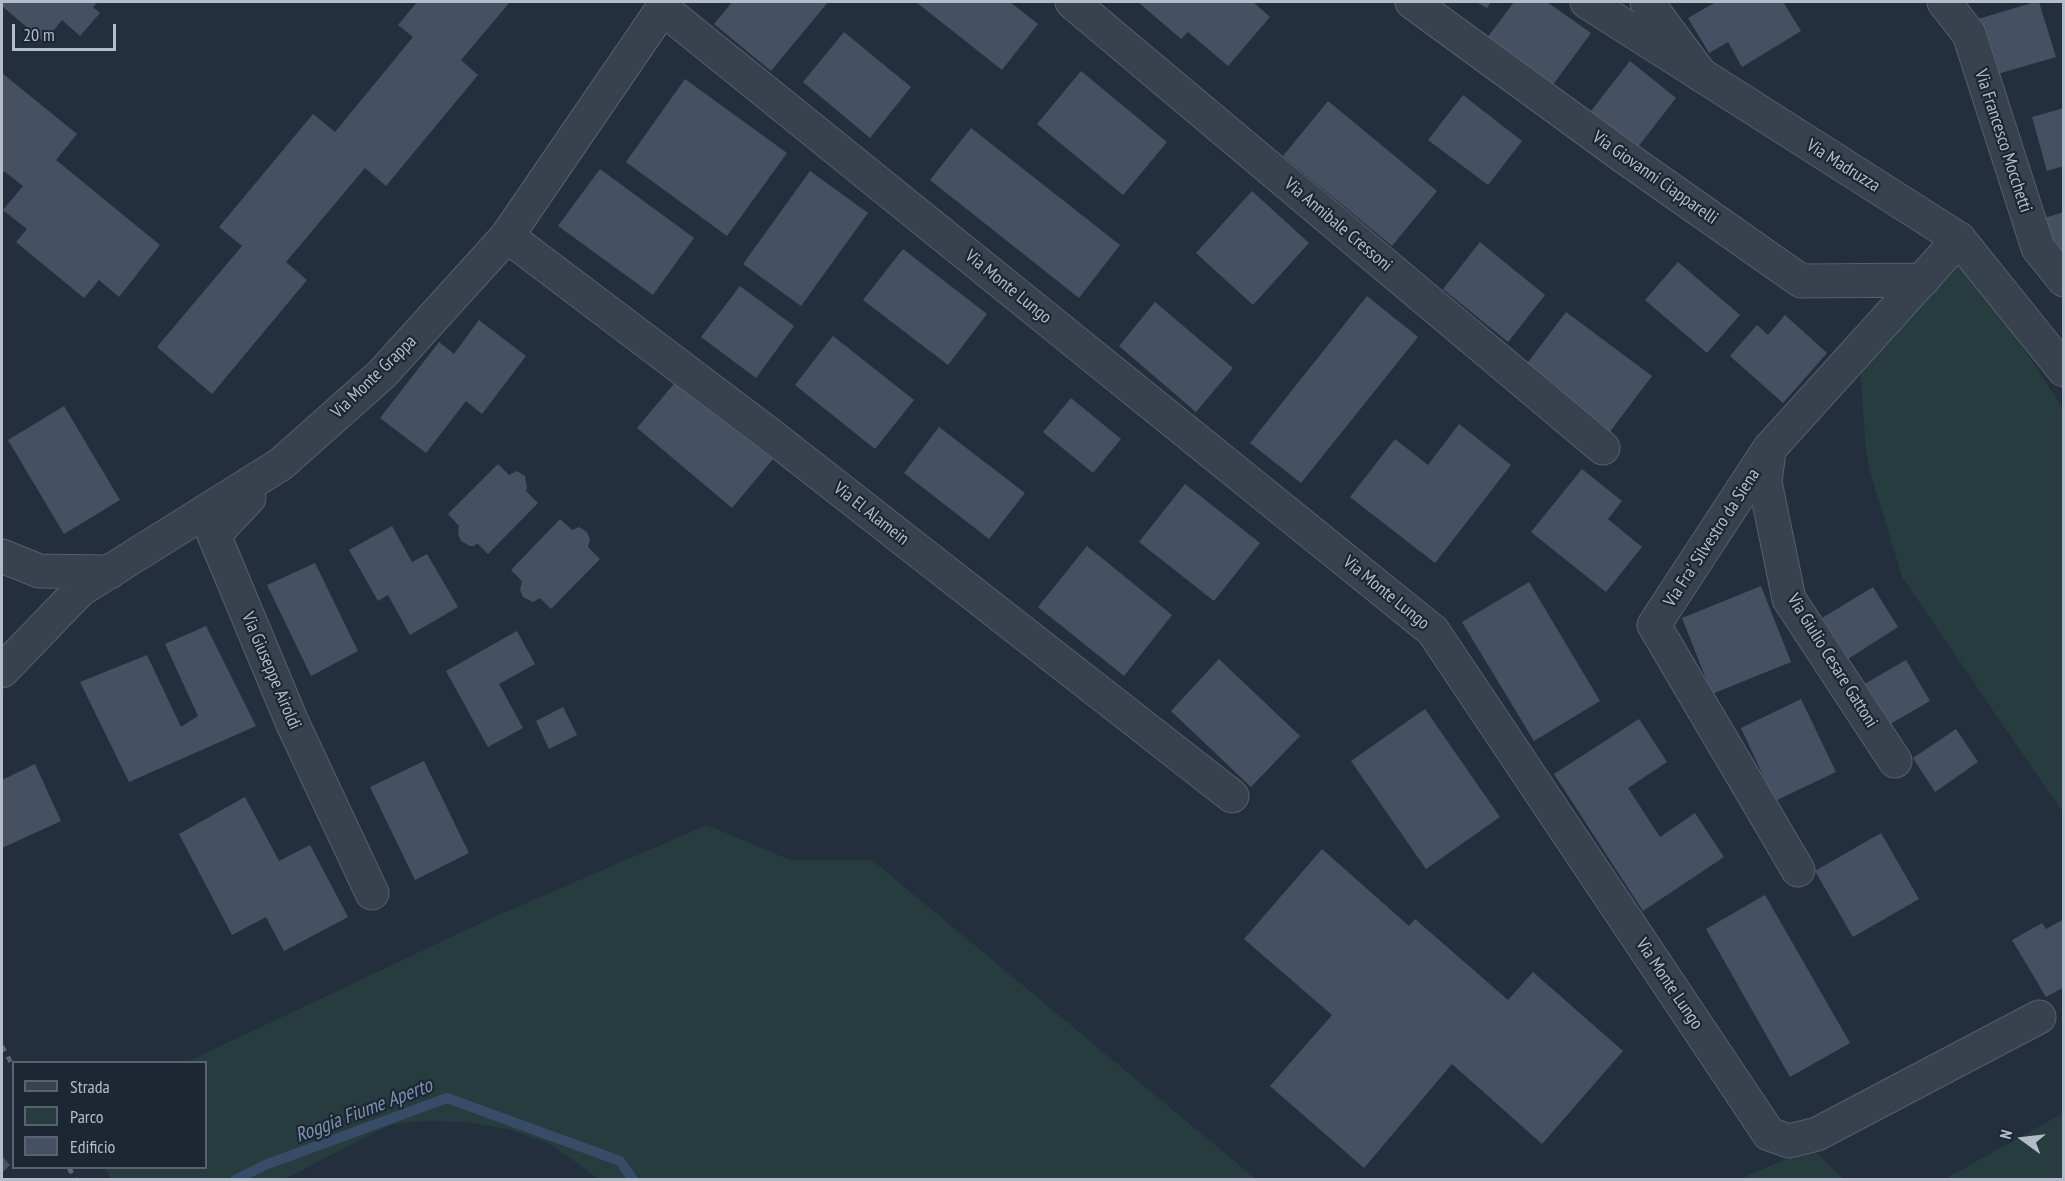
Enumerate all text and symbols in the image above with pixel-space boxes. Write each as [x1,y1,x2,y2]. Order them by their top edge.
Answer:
scale bar [15,12,118,50]
text: 20 m [23,23,55,46]
street label: Via Francesco Mocchetti [1970,67,2036,215]
street label: Via Giovanni Ciapparelli [1588,127,1722,229]
street label: Via Madruzza [1802,135,1884,197]
street label: Via Annibale Cressoni [1280,174,1396,276]
street label: Via Monte Lungo [960,246,1056,328]
street label: Via Monte Grappa [327,331,421,423]
street label: Via Fra' Silvestro da Siena [1659,465,1765,611]
street label: Via El Alamein [829,478,913,550]
street label: Via Monte Lungo [1338,552,1434,634]
street label: Via Giulio Cesare Gattoni [1782,590,1882,732]
street label: Via Giuseppe Airoldi [237,609,305,733]
street label: Via Monte Lungo [1631,934,1707,1034]
legend [12,1061,207,1169]
water label: Roggia Fiume Aperto [292,1074,436,1148]
text: Strada [70,1075,110,1098]
text: Parco [70,1105,104,1128]
north arrow [1993,1109,2053,1169]
text: N [1995,1128,2016,1141]
text: Edificio [70,1135,115,1158]

